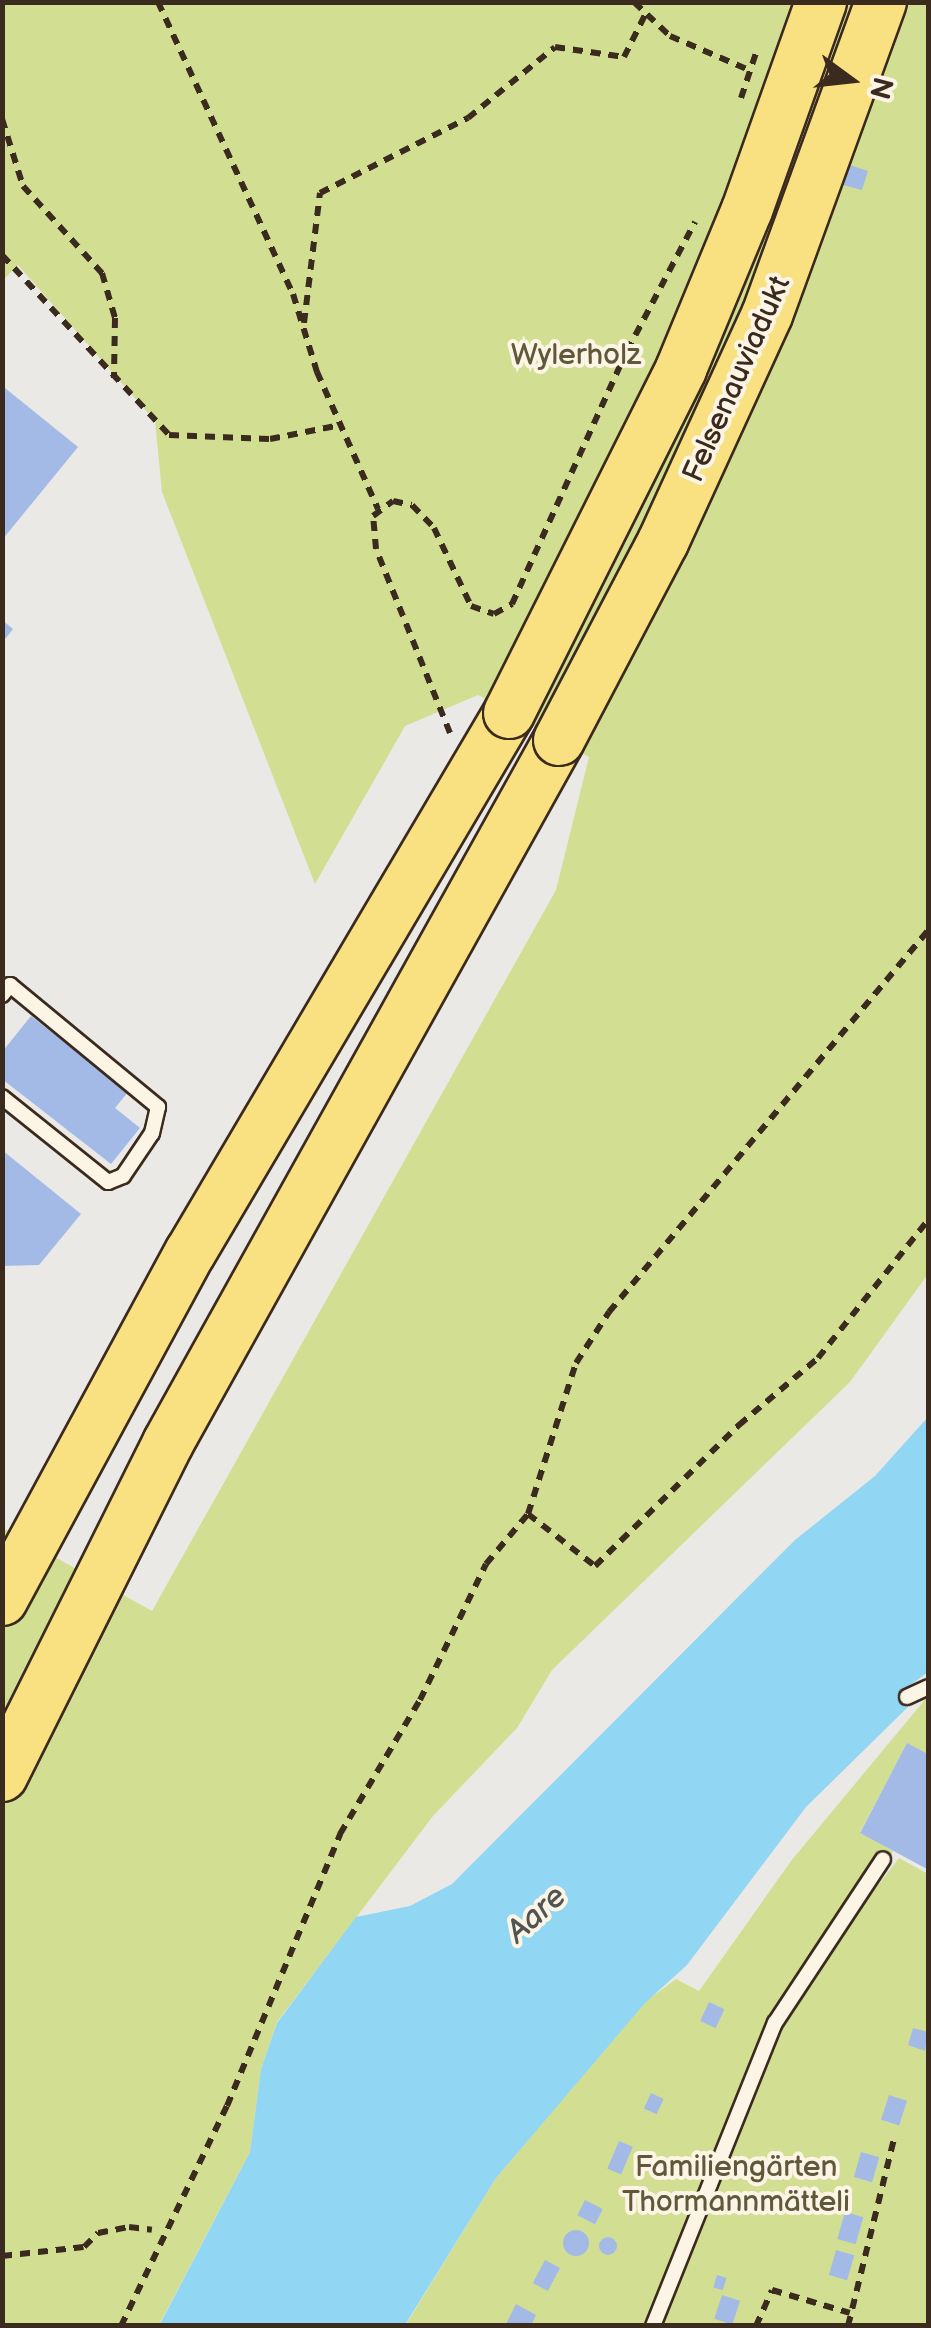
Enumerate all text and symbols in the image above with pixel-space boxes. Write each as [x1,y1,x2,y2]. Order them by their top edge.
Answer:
north arrow [801,30,901,130]
text: N [862,73,899,102]
street label: Felsenauviadukt [675,270,799,488]
park label: Wylerholz [511,337,641,373]
water label: Aare [499,1878,575,1952]
park label: Familiengärten Thormannmätteli [622,2149,850,2220]

